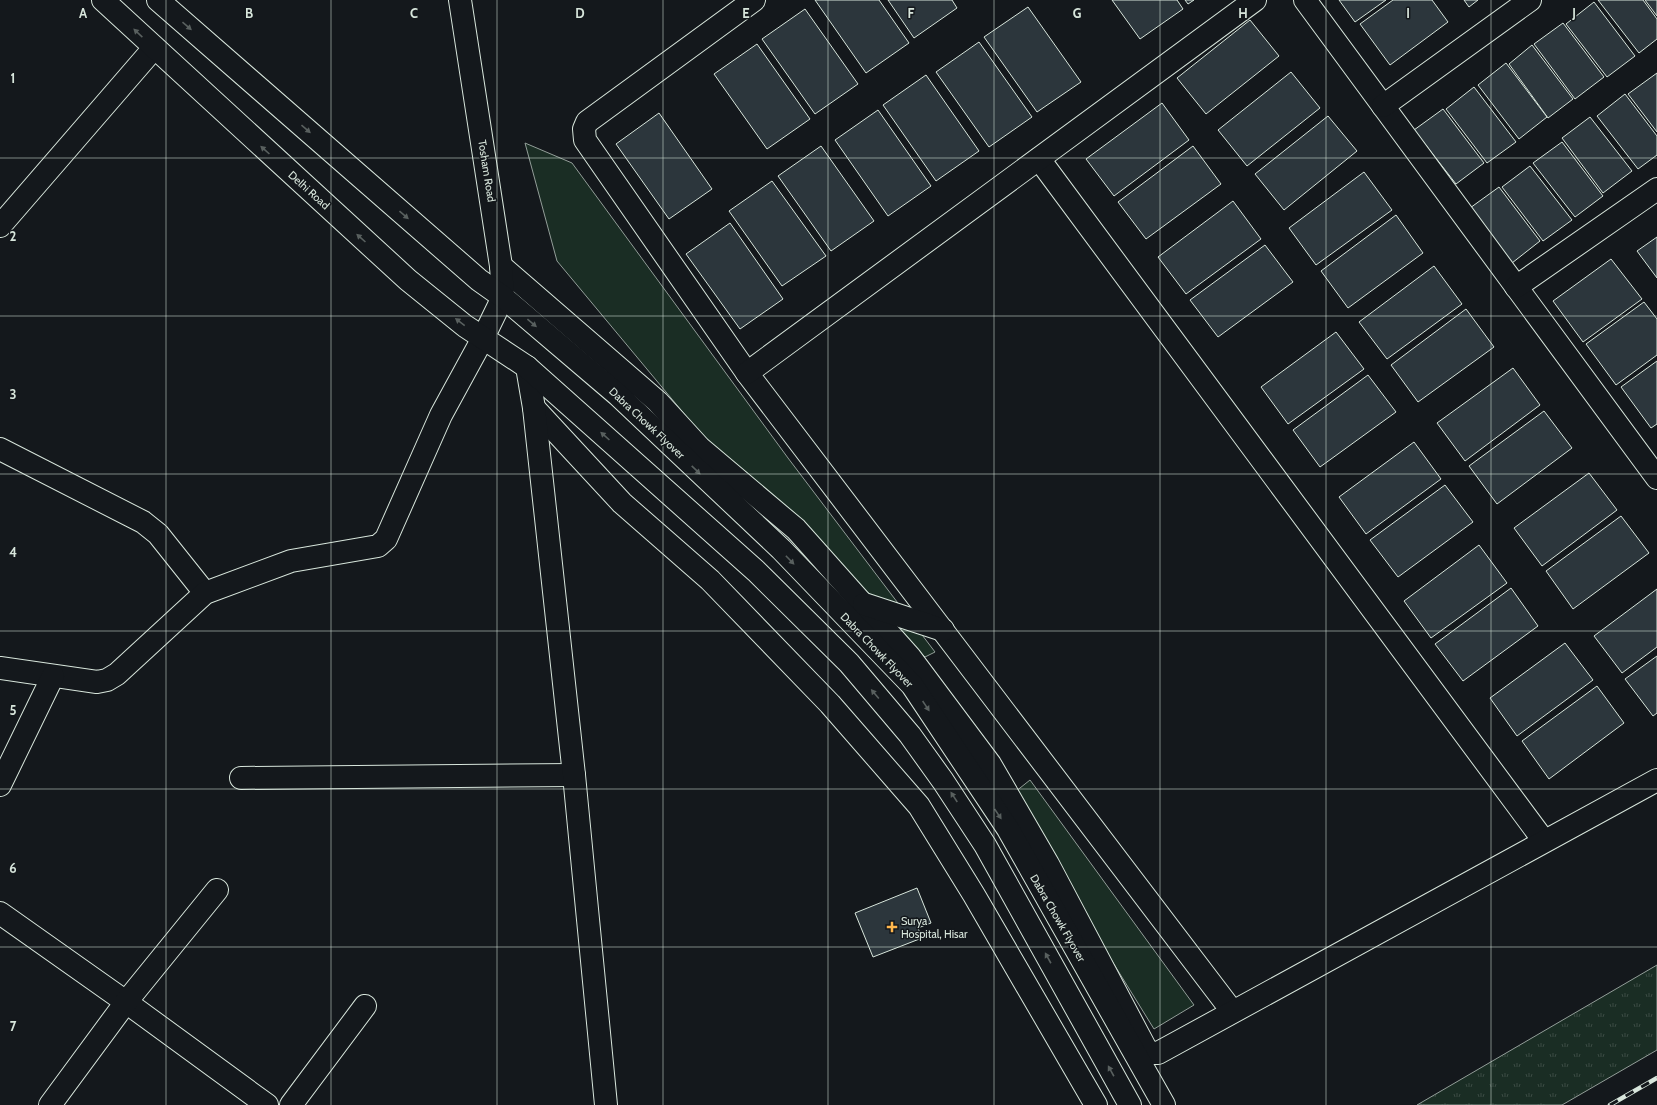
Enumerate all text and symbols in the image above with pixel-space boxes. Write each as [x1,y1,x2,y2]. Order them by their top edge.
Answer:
text: A [79,5,88,21]
text: B [245,5,253,21]
text: C [410,5,418,21]
text: D [575,5,585,21]
text: E [742,5,750,21]
text: F [908,5,915,21]
text: G [1073,5,1082,21]
text: H [1238,5,1248,21]
text: I [1406,5,1410,21]
text: J [1571,5,1576,21]
one-way arrow [182,21,192,30]
one-way arrow [133,29,143,38]
text: 1 [11,70,15,86]
one-way arrow [301,125,312,134]
street label: Tosham Road [475,139,499,203]
one-way arrow [260,145,270,155]
street label: Delhi Road [285,168,333,212]
one-way arrow [399,210,410,219]
text: 2 [10,228,17,244]
one-way arrow [356,233,366,242]
one-way arrow [454,318,465,326]
one-way arrow [527,318,538,327]
street label: Dabra Chowk Flyover [606,384,688,462]
text: 3 [9,386,17,402]
one-way arrow [599,432,610,441]
one-way arrow [691,465,701,474]
text: 4 [9,544,17,560]
one-way arrow [785,555,795,565]
street label: Dabra Chowk Flyover [838,610,917,691]
one-way arrow [871,688,880,699]
one-way arrow [922,701,930,711]
text: 5 [10,702,17,718]
one-way arrow [950,791,957,803]
one-way arrow [994,809,1002,819]
text: 6 [9,860,17,876]
street label: Dabra Chowk Flyover [1027,872,1089,965]
place label: Surya Hospital, Hisar [901,914,968,941]
marker: Surya Hospital, Hisar [886,921,898,933]
one-way arrow [1044,952,1051,963]
text: 7 [10,1018,17,1034]
one-way arrow [1108,1065,1115,1077]

